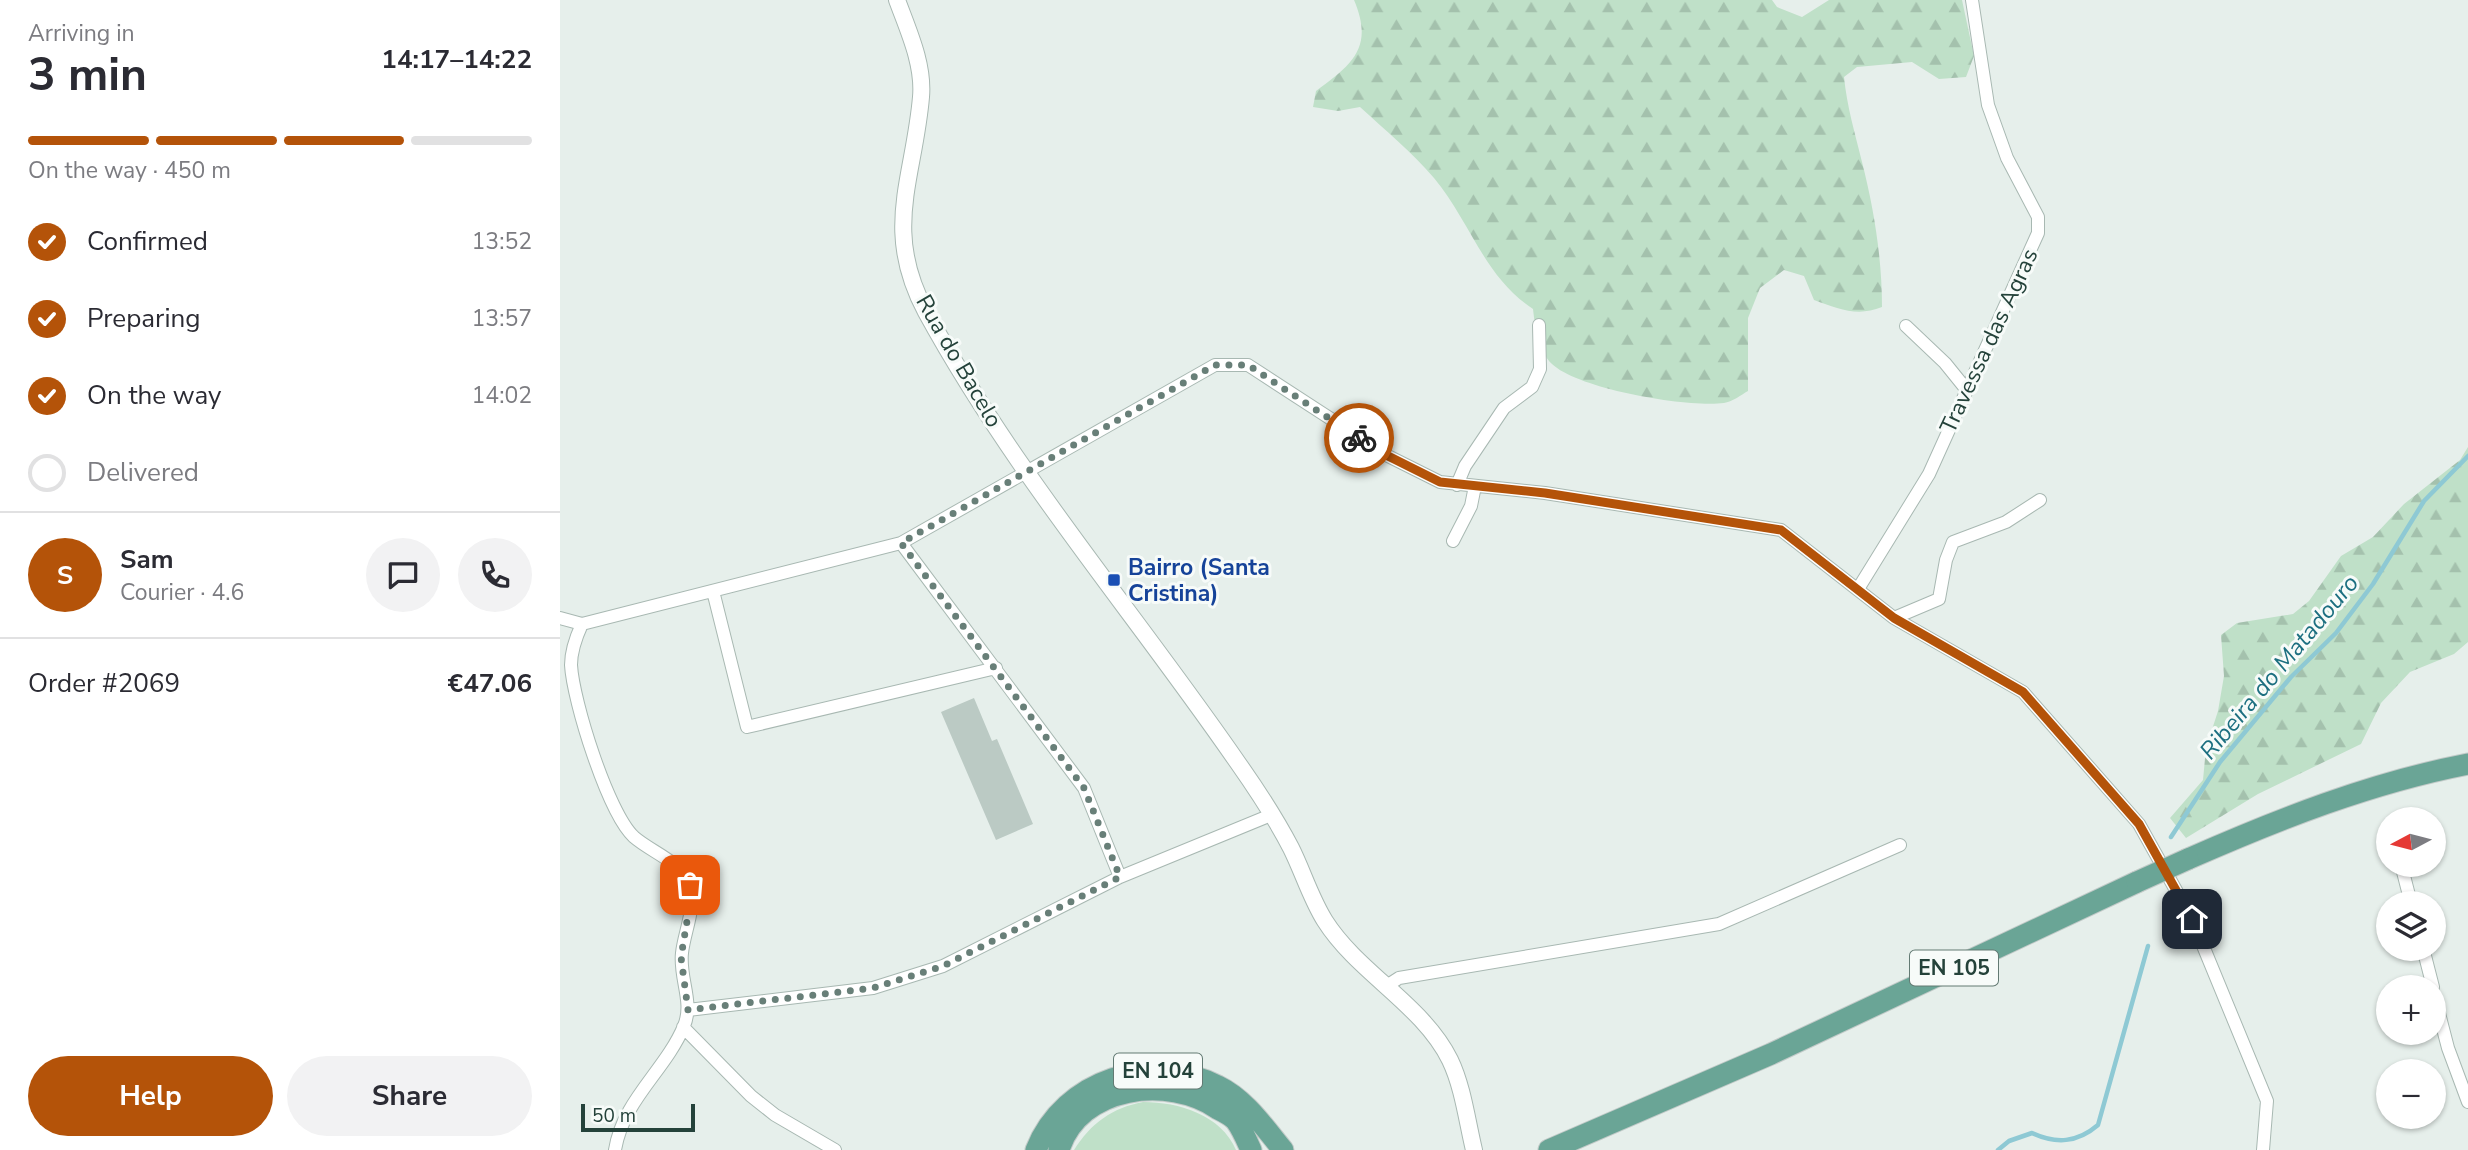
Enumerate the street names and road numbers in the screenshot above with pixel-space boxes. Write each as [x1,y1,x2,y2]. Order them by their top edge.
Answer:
street label: Travessa das Agras [1933,244,2045,438]
street label: Rua do Bacelo [908,289,1010,433]
road number: EN 105 [1910,950,1998,986]
road number: EN 104 [1114,1054,1202,1088]

